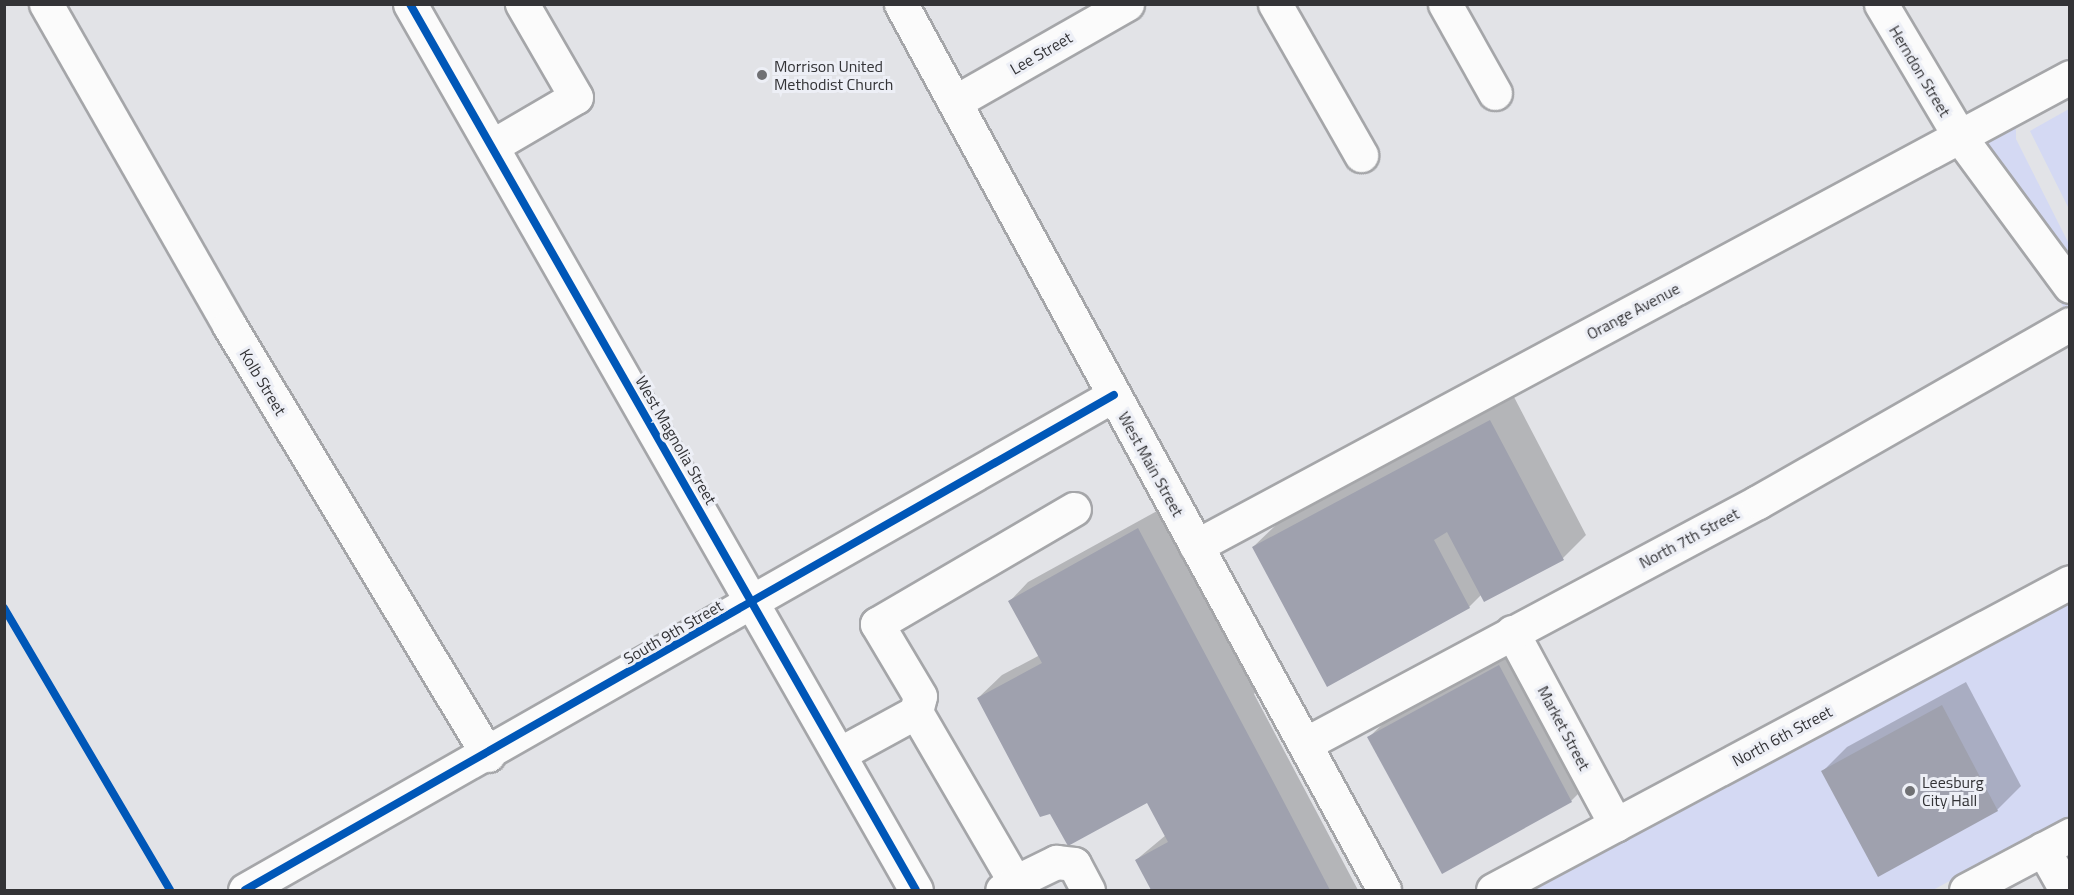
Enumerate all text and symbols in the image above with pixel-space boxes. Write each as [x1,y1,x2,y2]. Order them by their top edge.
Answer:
street label: Herndon Street [1885,22,1955,120]
street label: Lee Street [1007,28,1075,78]
place label: Morrison United Methodist Church [774,56,893,94]
marker: Morrison United Methodist Church [755,68,769,82]
street label: Orange Avenue [1583,278,1683,344]
street label: Kolb Street [236,345,290,419]
street label: West Magnolia Street [631,372,721,508]
street label: West Main Street [1114,408,1188,520]
street label: North 7th Street [1636,504,1742,572]
street label: South 9th Street [620,596,726,668]
street label: Market Street [1534,682,1594,774]
street label: North 6th Street [1729,702,1835,770]
place label: Leesburg City Hall [1922,772,1984,810]
marker: Leesburg City Hall [1903,784,1917,798]

